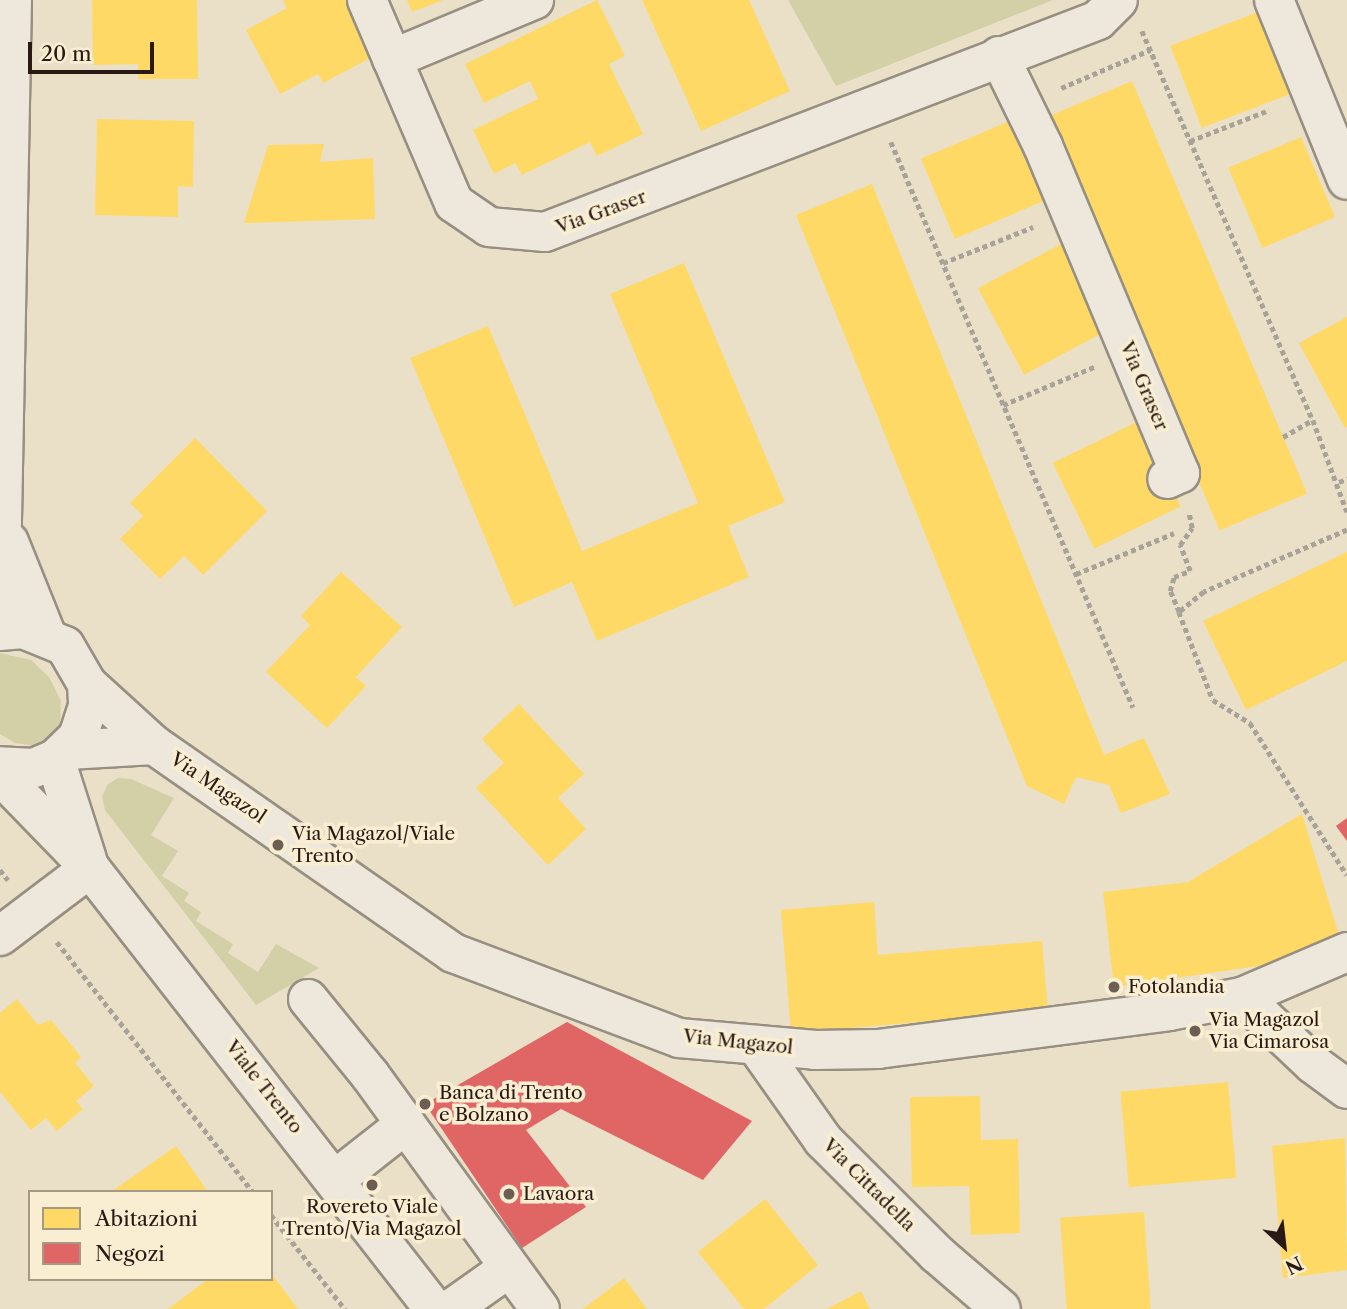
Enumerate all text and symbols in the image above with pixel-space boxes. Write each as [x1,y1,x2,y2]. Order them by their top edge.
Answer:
scale bar [32,28,158,72]
text: 20 m [41,41,92,66]
street label: Via Graser [553,185,649,239]
street label: Via Graser [1115,338,1173,434]
street label: Via Magazol [166,748,270,828]
place label: Via Magazol/Viale Trento [292,823,455,867]
marker: Via Magazol/Viale Trento [270,837,286,853]
place label: Fotolandia [1128,976,1225,998]
marker: Fotolandia [1106,979,1122,995]
place label: Via Magazol Via Cimarosa [1209,1009,1329,1053]
marker: Via Magazol Via Cimarosa [1187,1023,1203,1039]
street label: Via Magazol [682,1025,794,1059]
street label: Viale Trento [220,1036,308,1138]
place label: Banca di Trento e Bolzano [439,1082,583,1126]
marker: Banca di Trento e Bolzano [417,1096,433,1112]
street label: Via Cittadella [818,1134,920,1236]
marker: Rovereto Viale Trento/Via Magazol [364,1177,380,1193]
place label: Lavaora [523,1183,594,1205]
marker: Lavaora [501,1186,517,1202]
legend [28,1190,273,1281]
place label: Rovereto Viale Trento/Via Magazol [282,1196,462,1240]
text: Abitazioni [95,1206,198,1231]
north arrow [1249,1211,1319,1281]
text: Negozi [95,1241,165,1266]
text: N [1281,1251,1306,1279]

